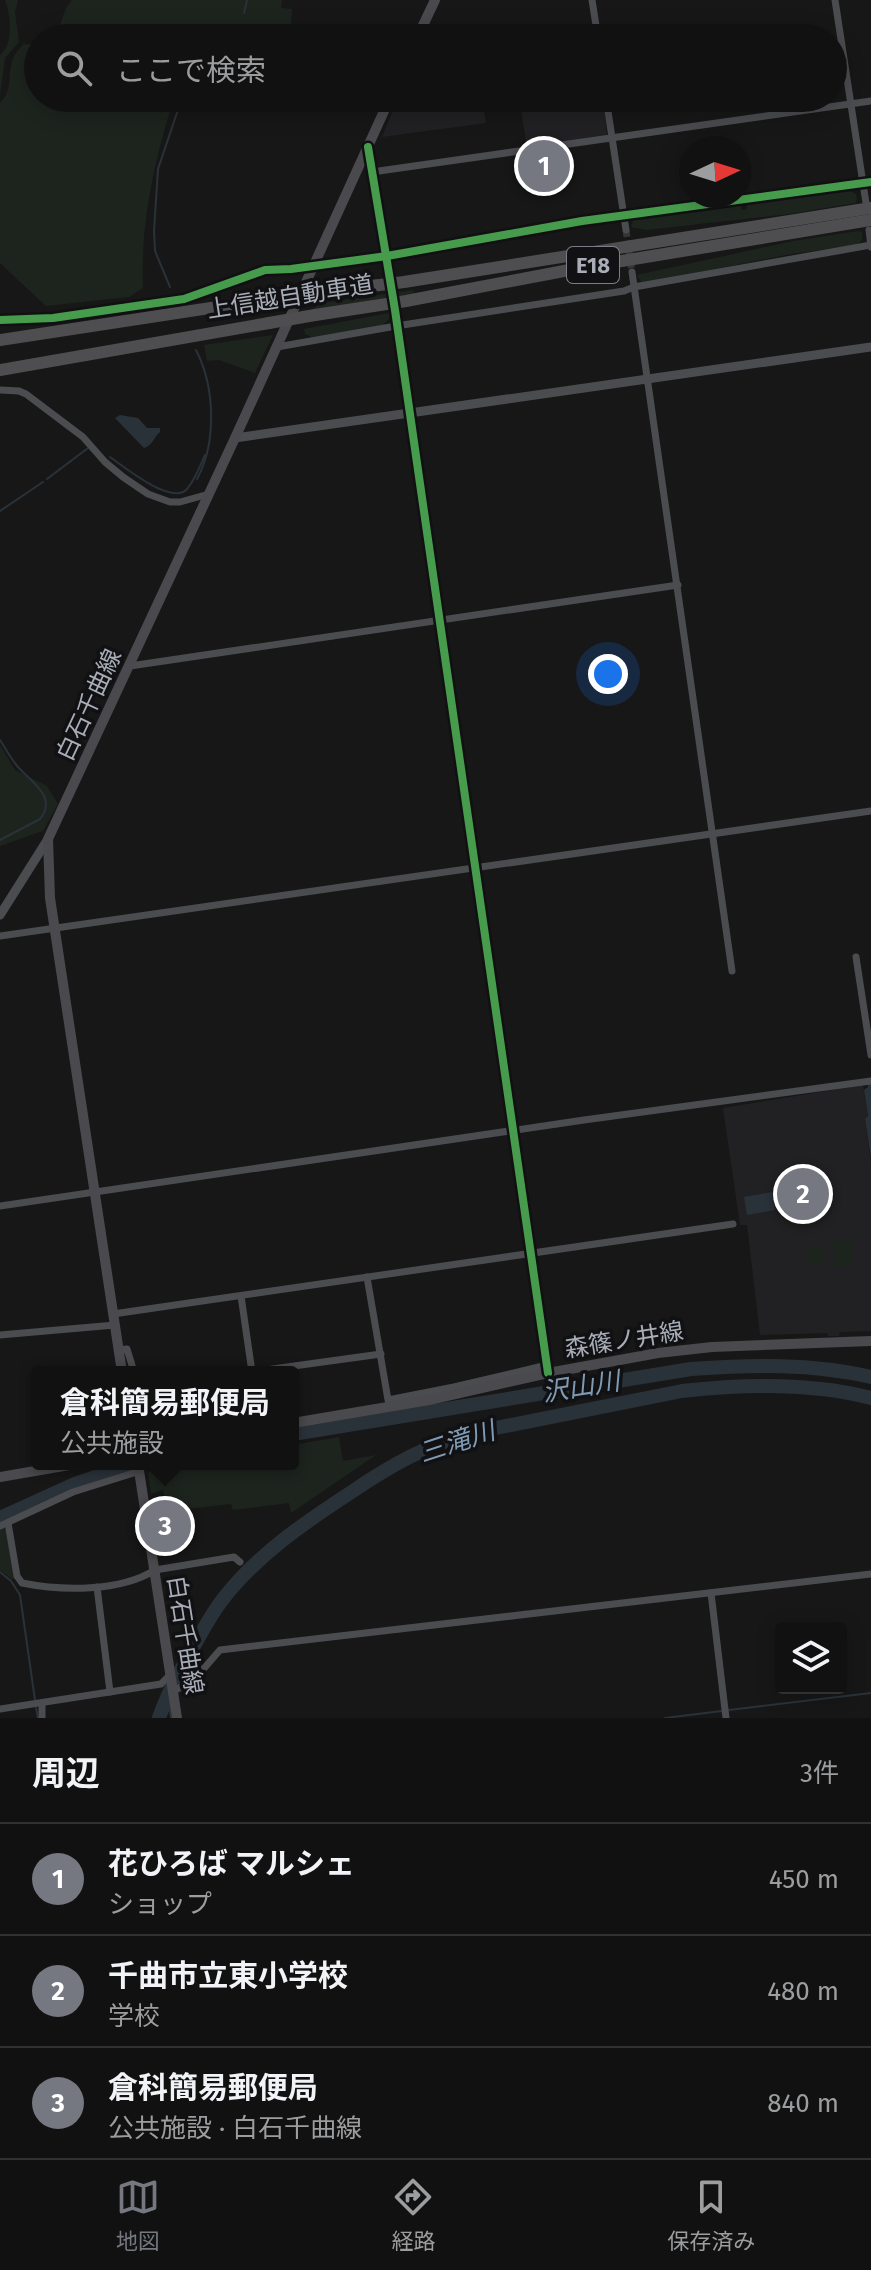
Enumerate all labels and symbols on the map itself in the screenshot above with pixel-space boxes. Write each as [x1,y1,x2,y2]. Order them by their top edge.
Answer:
pin: 1 [518,136,570,196]
north arrow [679,136,751,208]
road number: E18 [567,247,619,283]
street label: 上信越自動車道 [205,270,375,324]
street label: 白石千曲線 [51,645,127,765]
your location [588,654,628,694]
pin: 2 [777,1164,829,1224]
street label: 森篠ノ井線 [563,1317,685,1363]
water label: 沢山川 [540,1365,625,1408]
water label: 三滝川 [415,1414,502,1469]
pin: 3 [139,1496,191,1556]
street label: 白石千曲線 [162,1574,208,1696]

